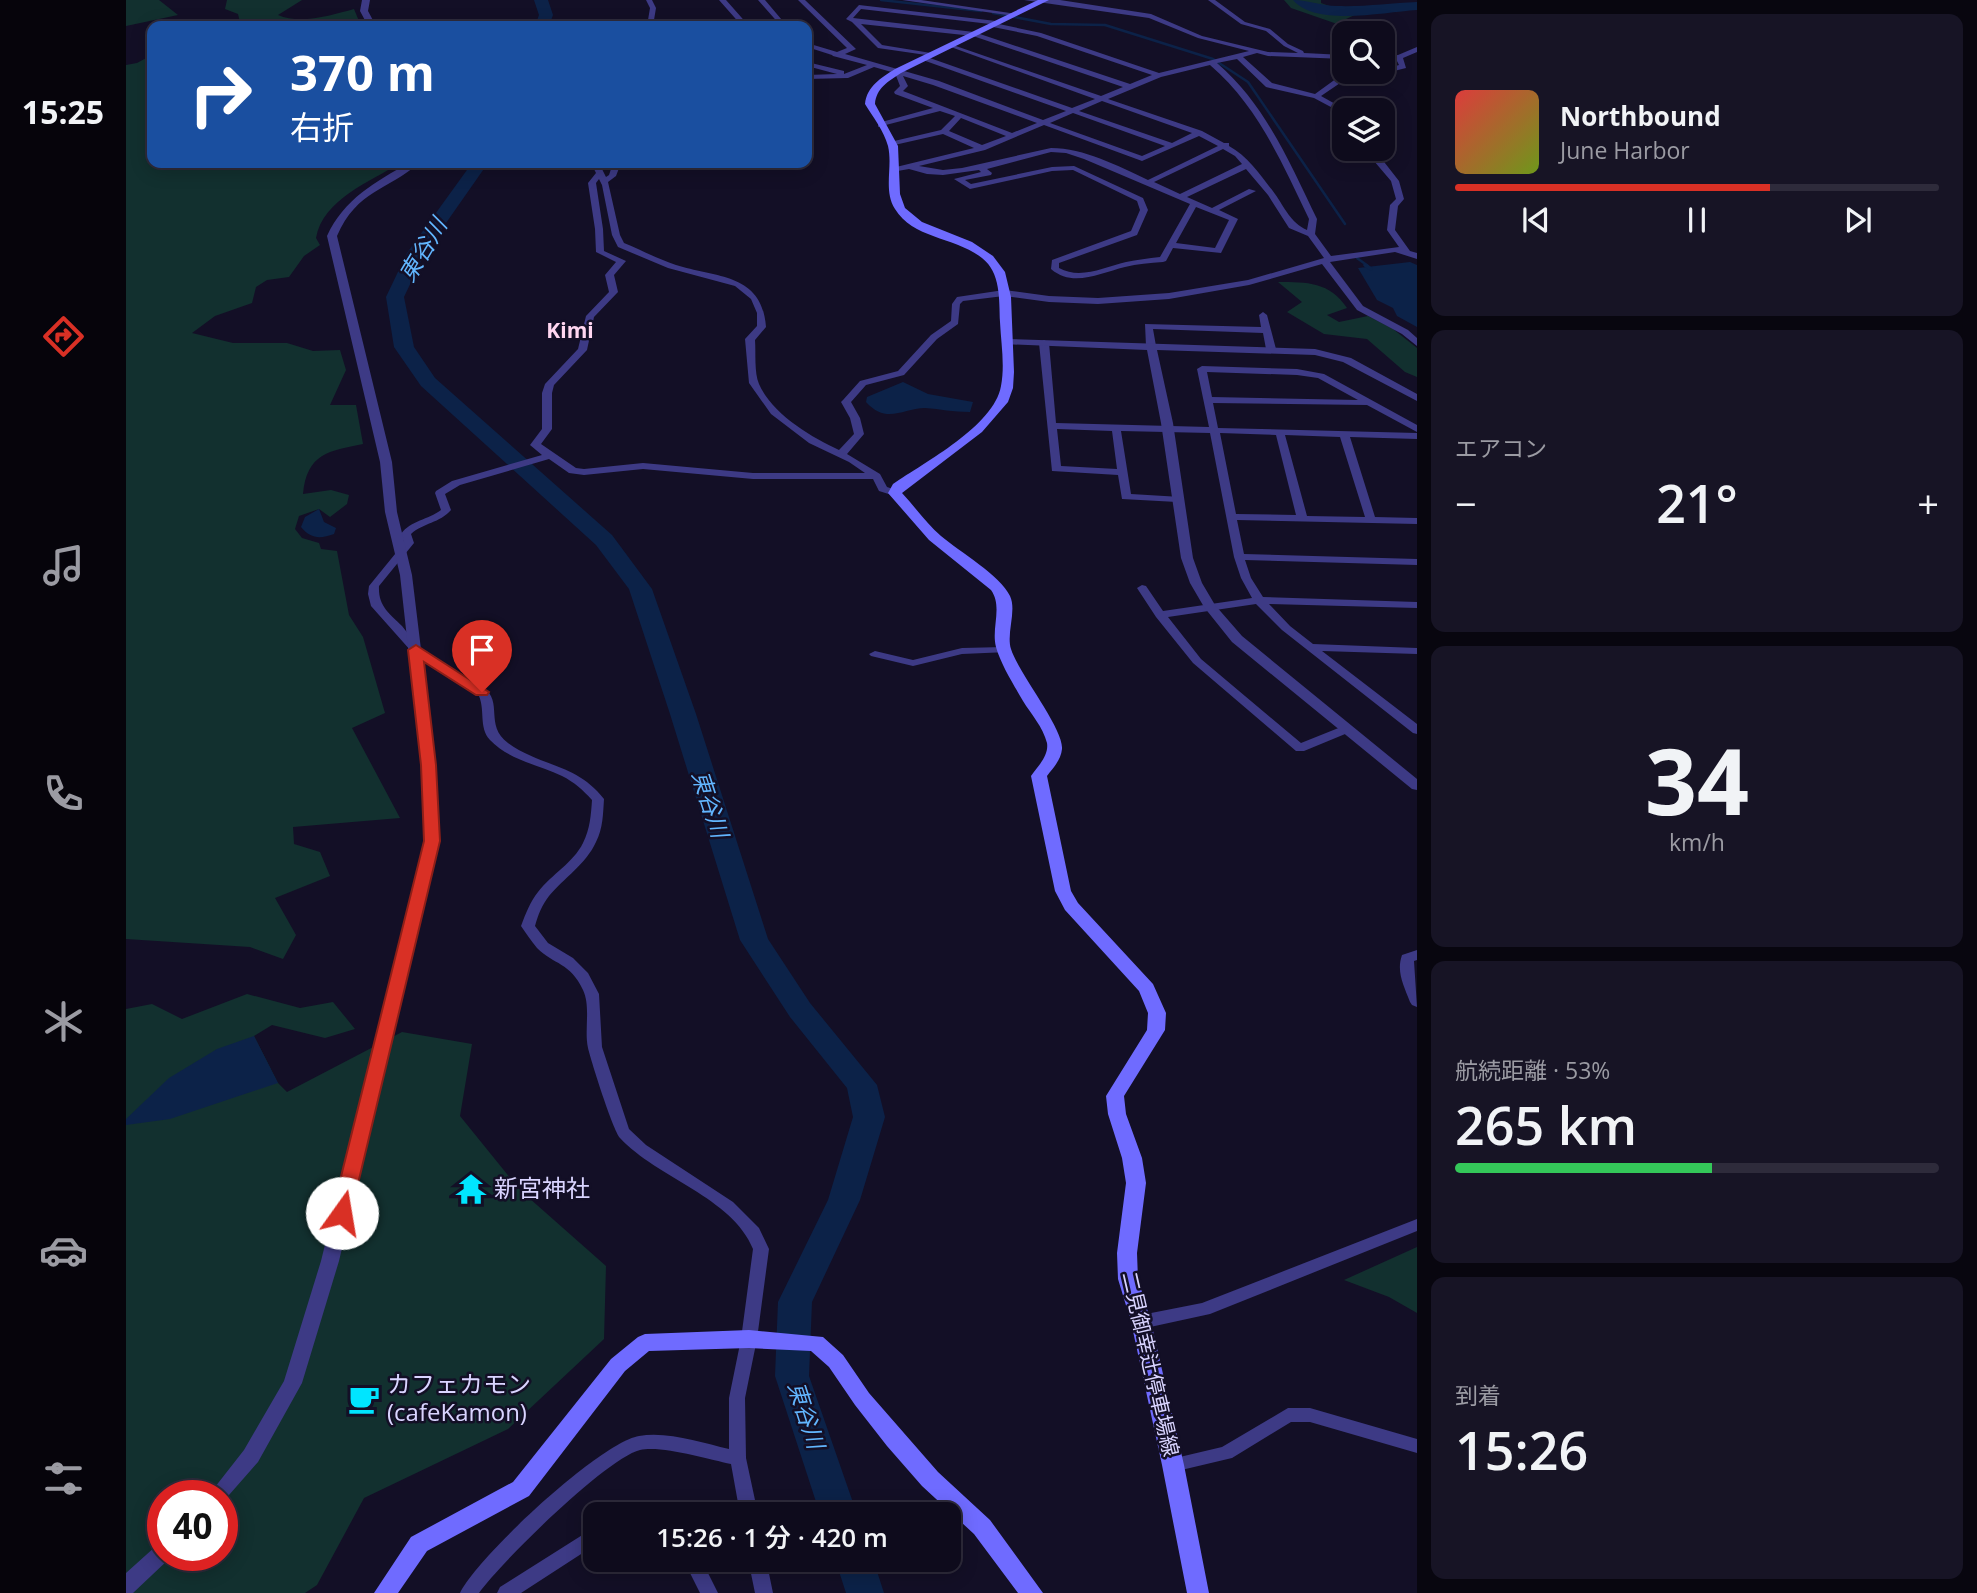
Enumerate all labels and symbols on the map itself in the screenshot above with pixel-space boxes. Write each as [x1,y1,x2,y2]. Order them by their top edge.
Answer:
water label: 東谷川 [391,209,455,287]
district label: Kimi [546,316,594,344]
pin [452,620,512,692]
water label: 東谷川 [685,766,738,844]
place label: 新宮神社 [494,1171,590,1204]
temple icon: 新宮神社 [454,1172,488,1206]
position arrow [305,1176,379,1250]
street label: 二見御幸辻停車場線 [1116,1269,1186,1459]
place label: カフェカモン (cafeKamon) [387,1367,531,1428]
water label: 東谷川 [781,1377,834,1455]
cafe icon: カフェカモン (cafeKamon) [347,1382,381,1416]
speed limit sign: 40 [147,1480,238,1571]

